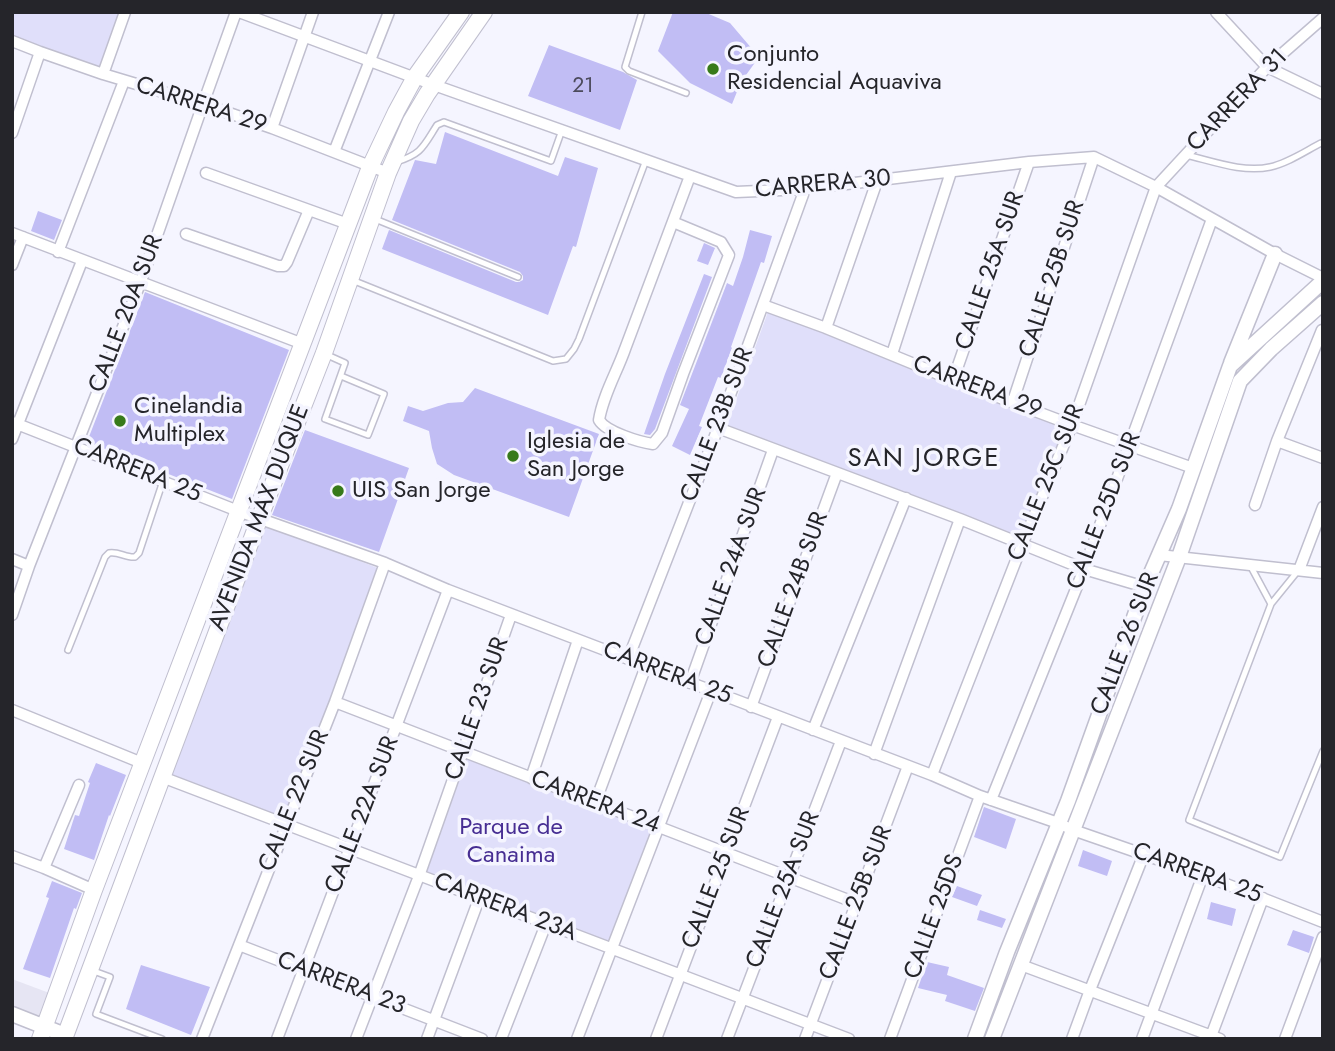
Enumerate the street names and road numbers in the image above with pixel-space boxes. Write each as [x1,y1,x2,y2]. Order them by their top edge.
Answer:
street label: CARRERA 31 [1182,43,1294,159]
street label: CARRERA 29 [132,71,270,141]
street label: CARRERA 30 [754,165,892,205]
street label: CALLE 25A SUR [950,188,1032,354]
street label: CALLE 25B SUR [1014,197,1092,361]
street label: CALLE 20A SUR [84,231,170,397]
street label: CALLE 23B SUR [675,344,761,506]
street label: CARRERA 29 [908,350,1046,426]
street label: CALLE 25C SUR [1002,400,1092,566]
street label: AVENIDA MÁX DUQUE [204,401,316,635]
street label: CALLE 25D SUR [1062,428,1148,594]
street label: CARRERA 25 [69,432,205,510]
street label: CALLE 24A SUR [690,484,774,650]
street label: CALLE 24B SUR [752,508,836,672]
street label: CALLE 26 SUR [1086,569,1166,719]
street label: CALLE 23 SUR [440,634,516,784]
street label: CARRERA 25 [599,636,735,712]
street label: CALLE 22 SUR [254,726,336,876]
street label: CALLE 22A SUR [320,732,406,898]
street label: CARRERA 24 [526,765,664,841]
street label: CALLE 25 SUR [677,803,757,953]
street label: CALLE 25A SUR [741,807,827,973]
street label: CALLE 25B SUR [814,822,900,984]
street label: CARRERA 25 [1128,837,1266,911]
street label: CALLE 25DS [899,851,971,983]
street label: CARRERA 23A [429,868,581,948]
street label: CARRERA 23 [273,946,409,1022]

